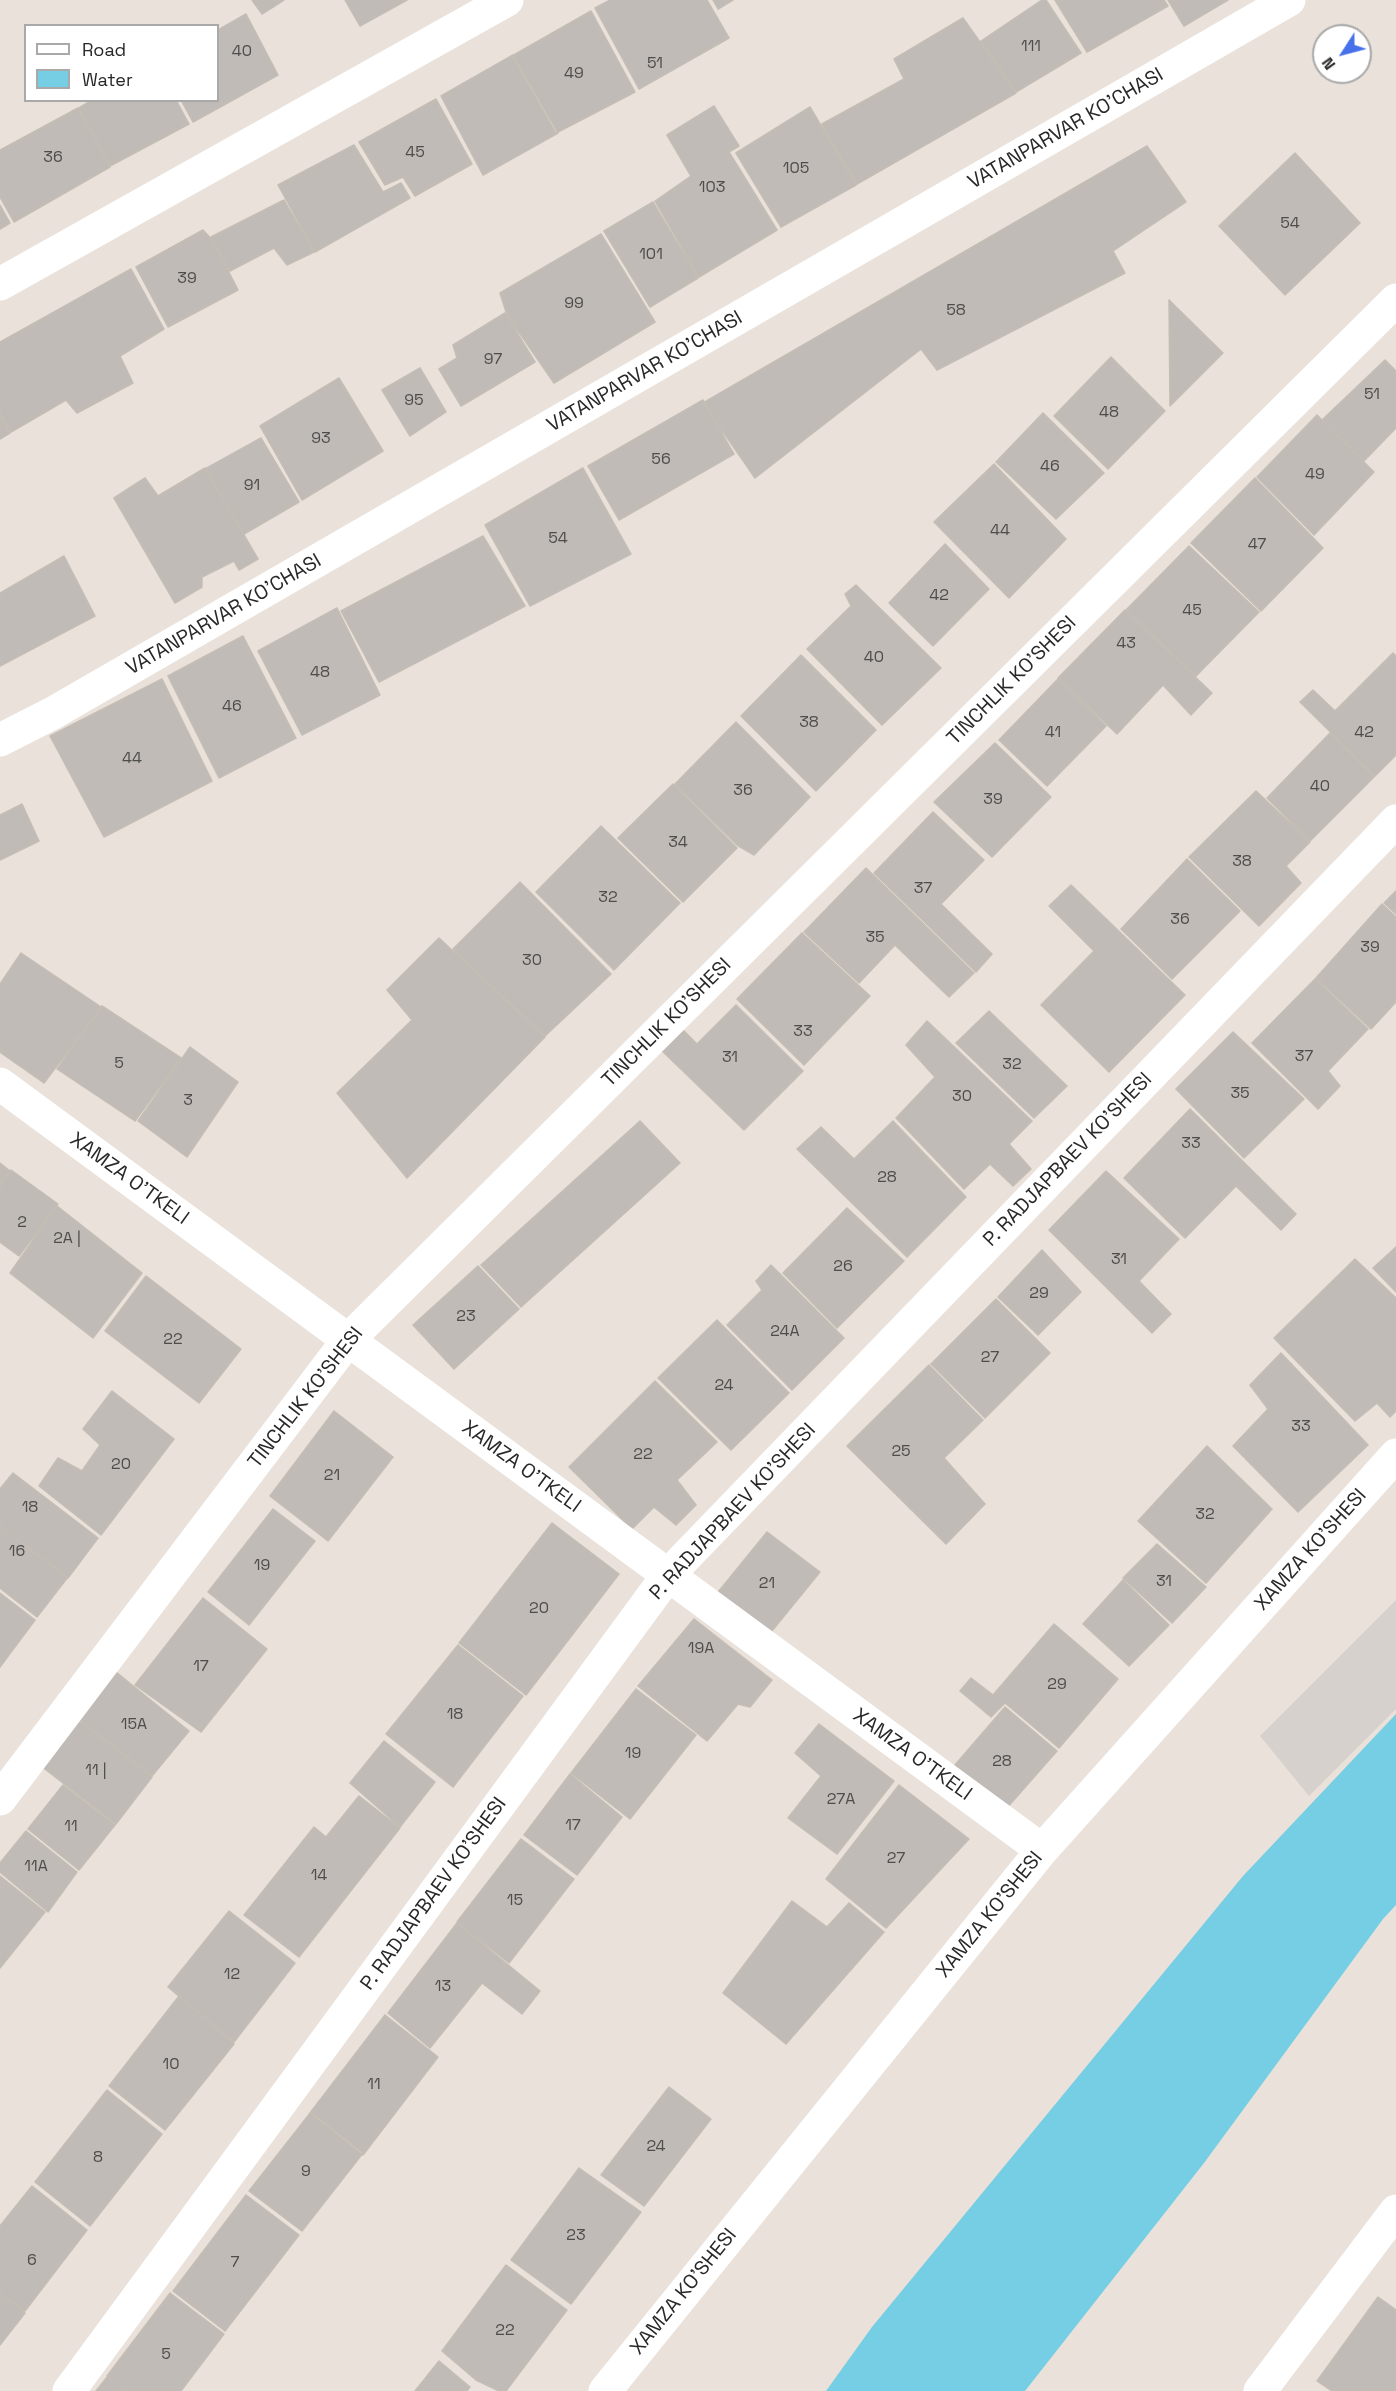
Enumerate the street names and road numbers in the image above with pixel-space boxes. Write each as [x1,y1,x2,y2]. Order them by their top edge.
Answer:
street label: VATANPARVAR KO'CHASI [964,63,1168,195]
street label: VATANPARVAR KO'CHASI [543,306,747,438]
street label: VATANPARVAR KO'CHASI [122,549,326,681]
street label: TINCHLIK KO'SHESI [942,611,1082,751]
street label: TINCHLIK KO'SHESI [597,953,737,1093]
street label: P. RADJAPBAEV KO'SHESI [979,1068,1157,1252]
street label: XAMZA O'TKELI [65,1128,193,1230]
street label: TINCHLIK KO'SHESI [243,1323,369,1473]
street label: XAMZA O'TKELI [457,1416,585,1518]
street label: P. RADJAPBAEV KO'SHESI [645,1419,821,1605]
street label: XAMZA KO'SHESI [1250,1484,1372,1616]
street label: XAMZA O'TKELI [848,1704,976,1806]
street label: P. RADJAPBAEV KO'SHESI [356,1793,512,1995]
street label: XAMZA KO'SHESI [932,1847,1048,1983]
street label: XAMZA KO'SHESI [626,2224,742,2360]

